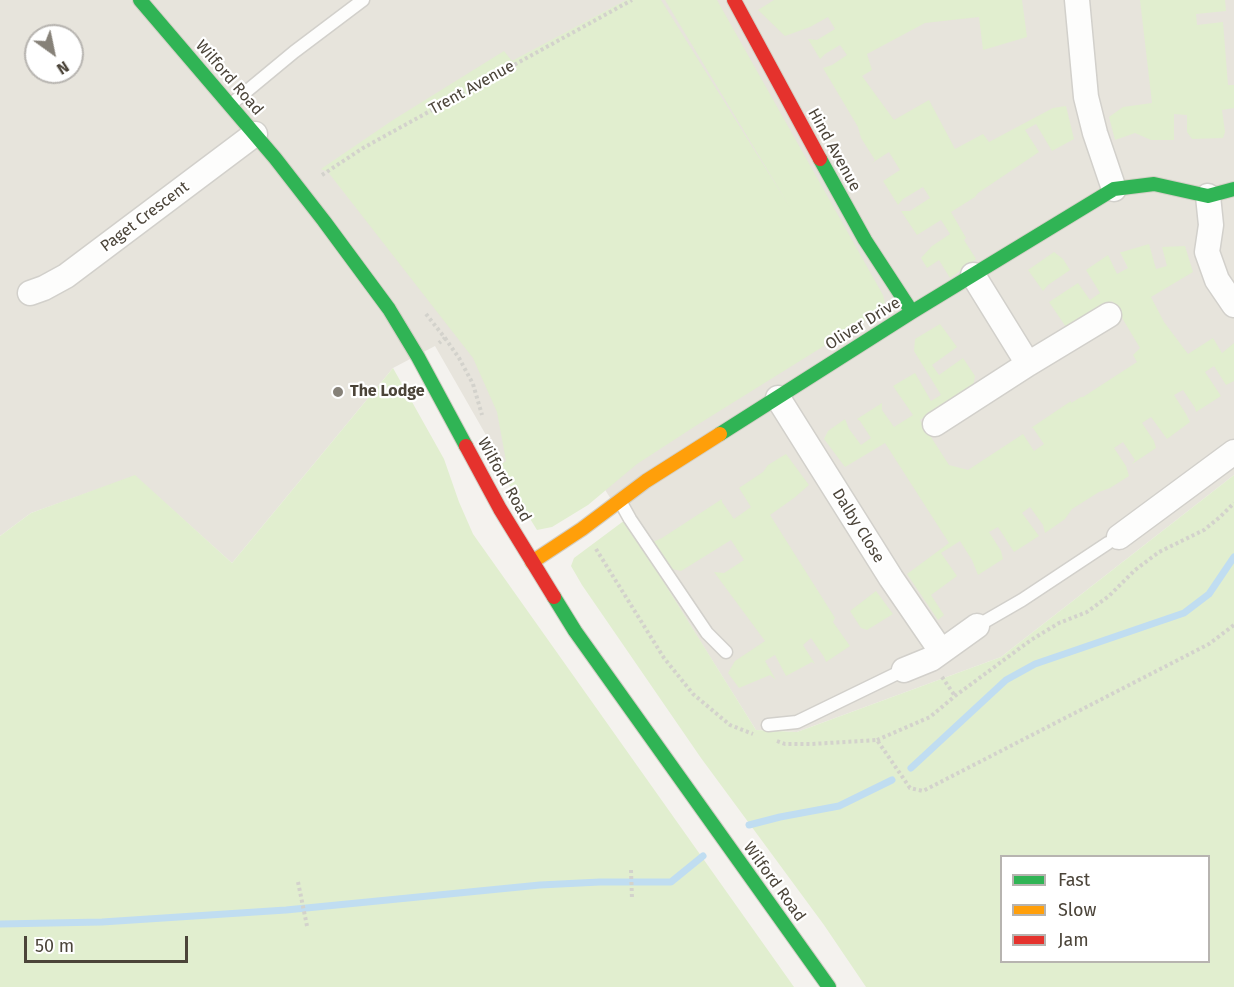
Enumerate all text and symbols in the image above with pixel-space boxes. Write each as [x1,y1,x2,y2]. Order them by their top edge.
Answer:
north arrow [24,24,84,84]
street label: Wilford Road [191,36,267,120]
text: N [53,57,73,79]
street label: Trent Avenue [426,57,518,119]
street label: Hind Avenue [803,105,865,195]
street label: Paget Crescent [97,178,193,256]
street label: Oliver Drive [822,293,904,355]
place label: The Lodge [350,382,425,402]
marker: The Lodge [331,385,345,399]
street label: Wilford Road [473,435,535,525]
street label: Dalby Close [828,485,888,567]
street label: Wilford Road [739,839,809,925]
legend [1000,855,1210,963]
text: Fast [1058,869,1090,891]
text: Slow [1058,899,1096,921]
scale bar [27,924,190,962]
text: Jam [1058,929,1089,951]
text: 50 m [35,935,74,957]

